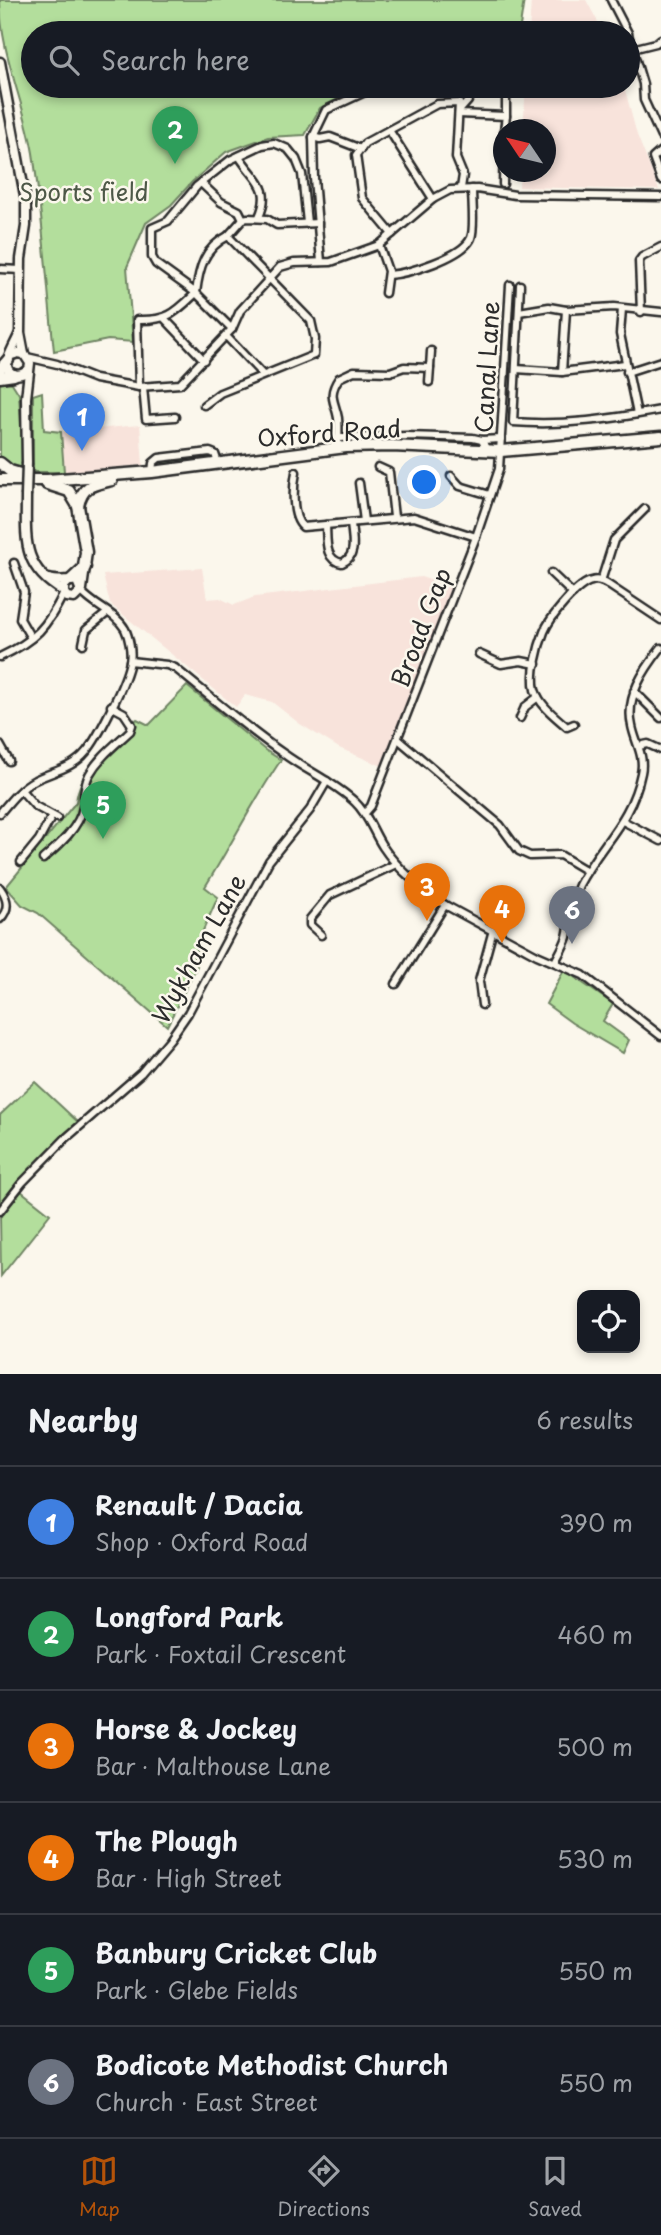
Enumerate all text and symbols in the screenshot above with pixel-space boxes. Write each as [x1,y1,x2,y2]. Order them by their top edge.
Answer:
search box [21,21,640,98]
text: Search here [101,40,250,79]
icon: search [45,41,83,79]
pin: 2 [152,106,198,164]
north arrow [493,119,556,182]
park label: Sports field [19,173,149,209]
street label: Canal Lane [465,300,507,434]
pin: 1 [59,393,105,451]
street label: Oxford Road [256,409,402,455]
your location [407,465,441,499]
street label: Broad Gap [381,562,459,692]
pin: 5 [80,781,126,839]
pin: 3 [404,863,450,921]
street label: Wykham Lane [142,867,254,1029]
pin: 4 [479,885,525,943]
pin: 6 [549,886,595,944]
map controls [577,1290,640,1353]
button: locate [577,1290,640,1353]
text: Nearby [28,1397,138,1442]
text: 6 results [537,1402,633,1437]
text: Renault / Dacia [95,1485,303,1524]
text: 1 [46,1505,57,1540]
text: 390 m [559,1505,633,1540]
text: Shop · Oxford Road [95,1524,308,1559]
text: Longford Park [95,1597,283,1636]
text: 2 [43,1617,59,1652]
text: 460 m [558,1617,633,1652]
text: Park · Foxtail Crescent [95,1636,346,1671]
text: Horse & Jockey [95,1709,297,1748]
text: 3 [43,1729,59,1764]
text: 500 m [556,1729,633,1764]
text: Bar · Malthouse Lane [95,1748,331,1783]
text: The Plough [95,1821,238,1860]
text: 4 [43,1841,59,1876]
text: 530 m [557,1841,633,1876]
text: Bar · High Street [95,1860,282,1895]
text: Banbury Cricket Club [95,1933,377,1972]
text: 5 [44,1953,58,1988]
text: 550 m [558,1953,633,1988]
text: Park · Glebe Fields [95,1972,298,2007]
text: Bodicote Methodist Church [95,2045,449,2084]
text: 6 [43,2065,59,2100]
text: 550 m [558,2065,633,2100]
text: Church · East Street [95,2084,318,2119]
tab: Map [79,2152,120,2222]
tab: Directions [278,2152,370,2222]
tab: Saved [528,2152,582,2222]

